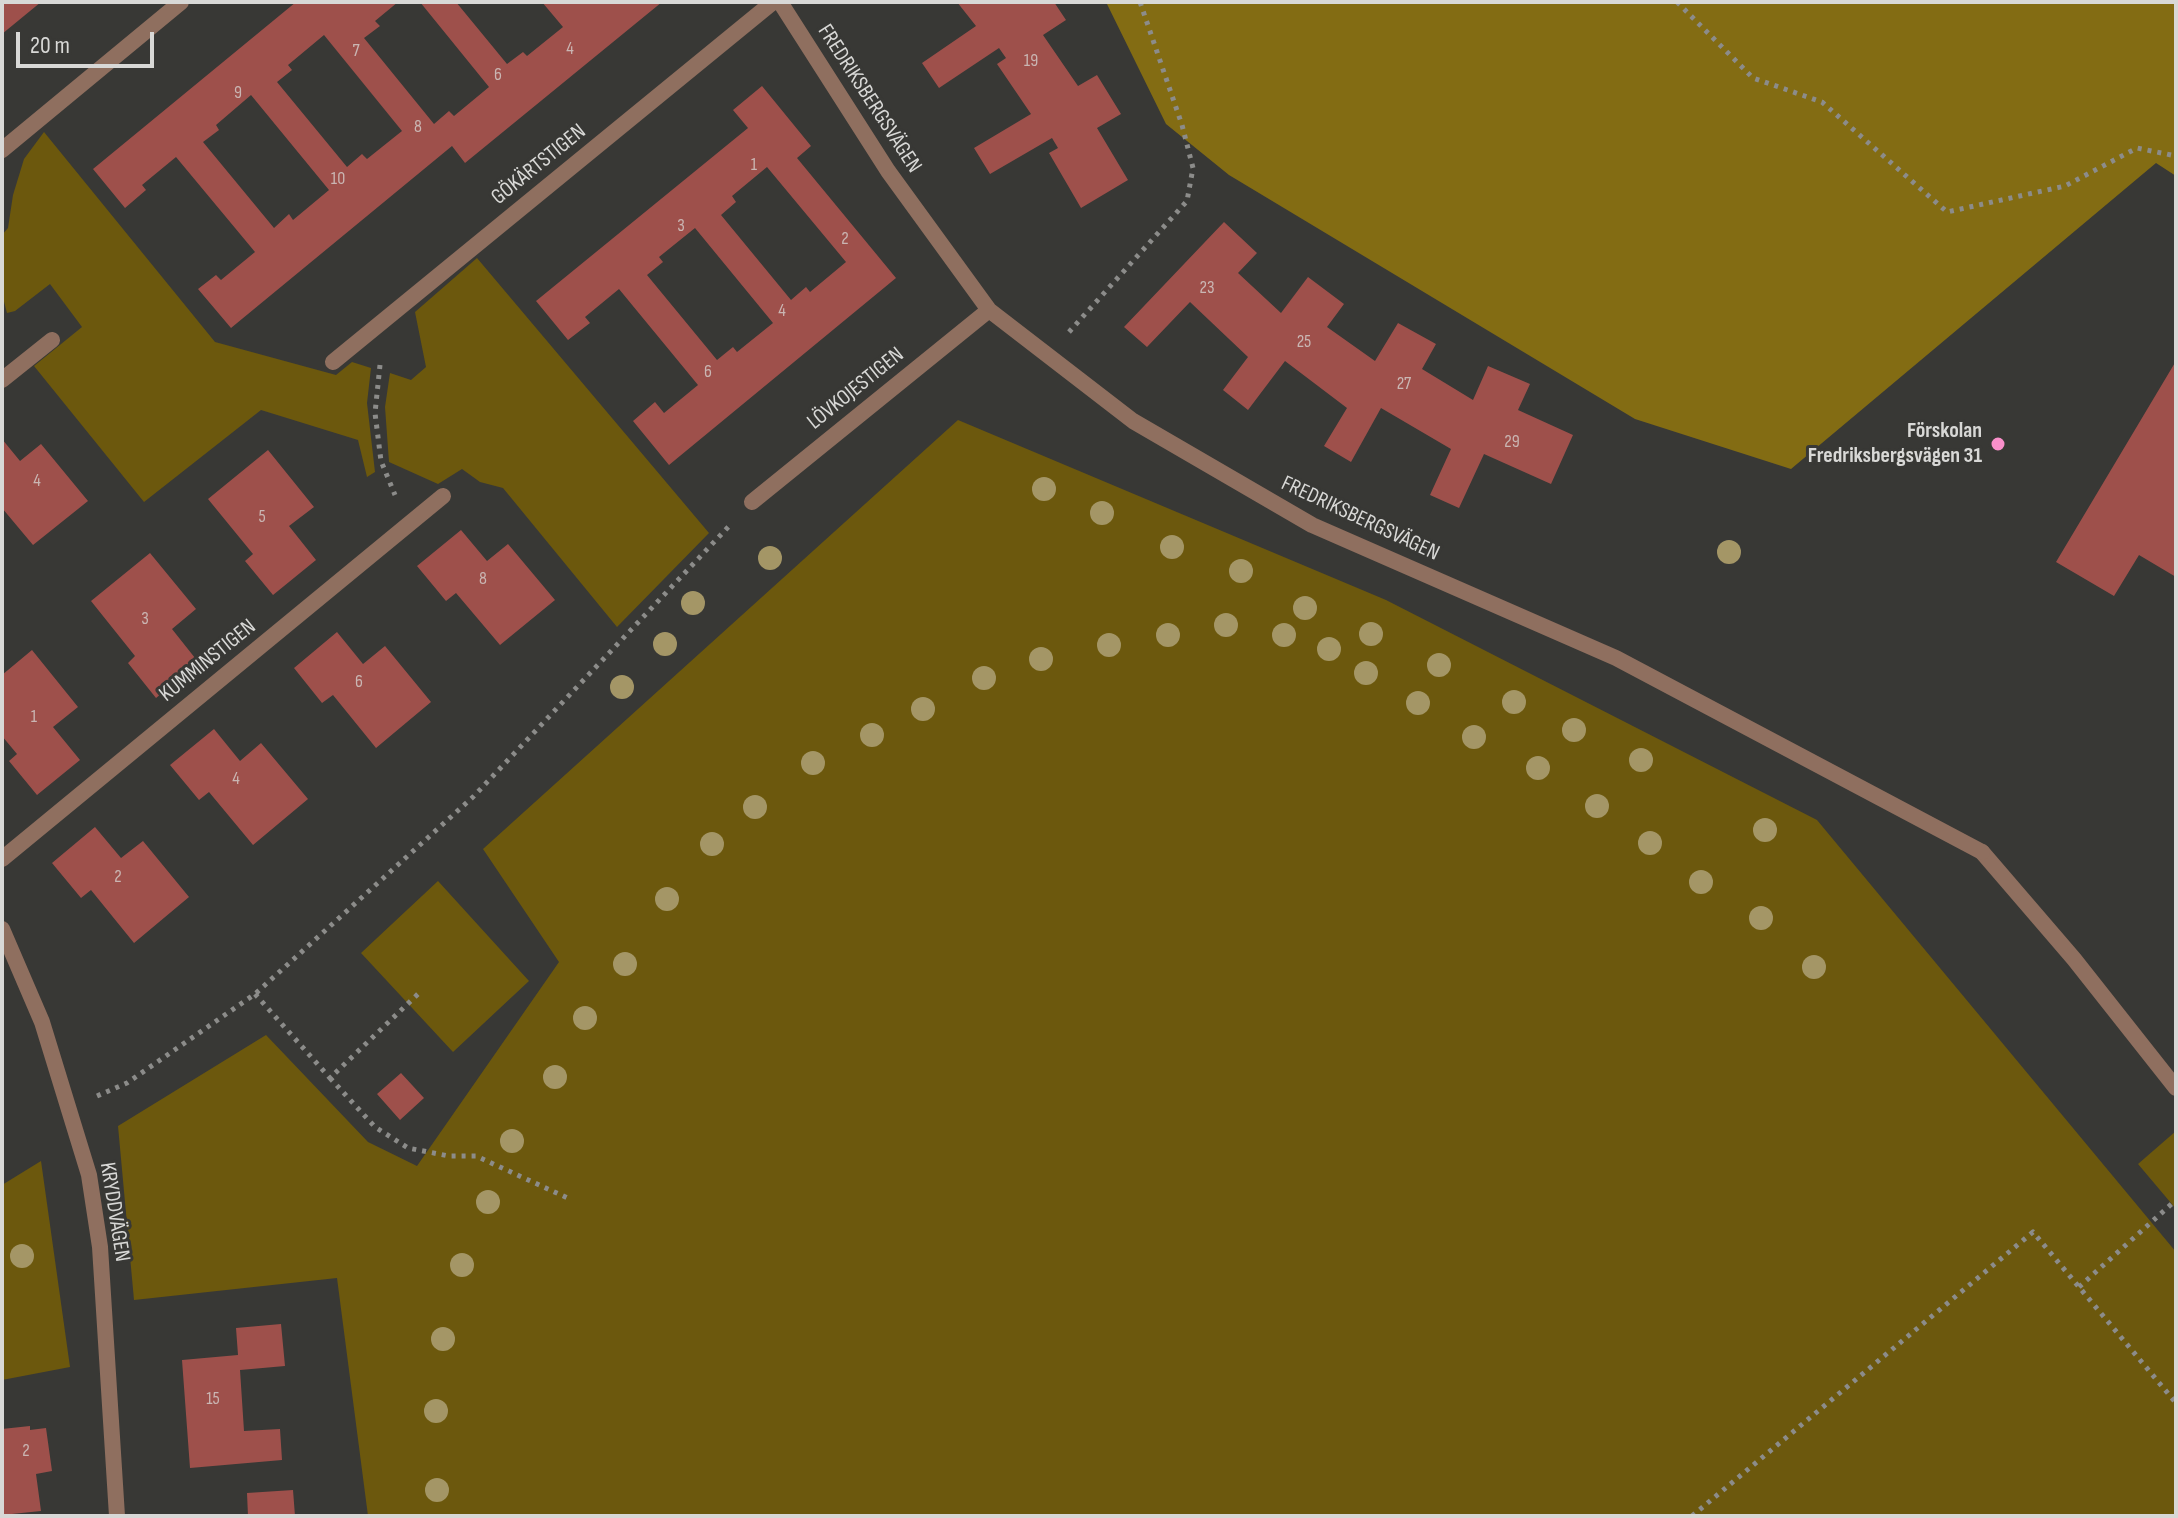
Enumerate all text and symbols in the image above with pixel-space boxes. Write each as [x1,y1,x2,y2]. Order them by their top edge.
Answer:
scale bar [20,16,158,66]
street label: FREDRIKSBERGSVÄGEN [811,20,927,178]
text: 20 m [30,31,70,60]
house number: 4 [566,38,574,60]
house number: 7 [352,40,360,62]
house number: 19 [1024,50,1038,72]
house number: 6 [494,64,502,86]
house number: 9 [234,82,242,104]
house number: 8 [414,116,422,138]
street label: GÖKÄRTSTIGEN [486,119,592,211]
house number: 1 [751,154,757,176]
house number: 10 [331,168,345,190]
house number: 3 [677,215,685,237]
house number: 2 [841,228,849,250]
house number: 23 [1200,277,1214,299]
house number: 4 [778,300,786,322]
house number: 25 [1297,331,1311,353]
street label: LÖVKOJESTIGEN [803,342,909,436]
house number: 6 [704,361,712,383]
house number: 27 [1397,373,1411,395]
place label: Förskolan Fredriksbergsvägen 31 [1808,418,1982,470]
house number: 29 [1504,431,1520,453]
marker: Förskolan Fredriksbergsvägen 31 [1989,435,2007,453]
house number: 4 [33,470,41,492]
street label: FREDRIKSBERGSVÄGEN [1277,471,1443,567]
house number: 5 [258,506,266,528]
house number: 8 [479,568,487,590]
house number: 3 [141,608,149,630]
street label: KUMMINSTIGEN [154,614,262,708]
house number: 6 [355,671,363,693]
house number: 1 [31,706,37,728]
house number: 4 [232,768,240,790]
house number: 2 [114,866,122,888]
street label: KRYDDVÄGEN [93,1160,135,1264]
house number: 15 [206,1388,220,1410]
house number: 2 [22,1440,30,1462]

